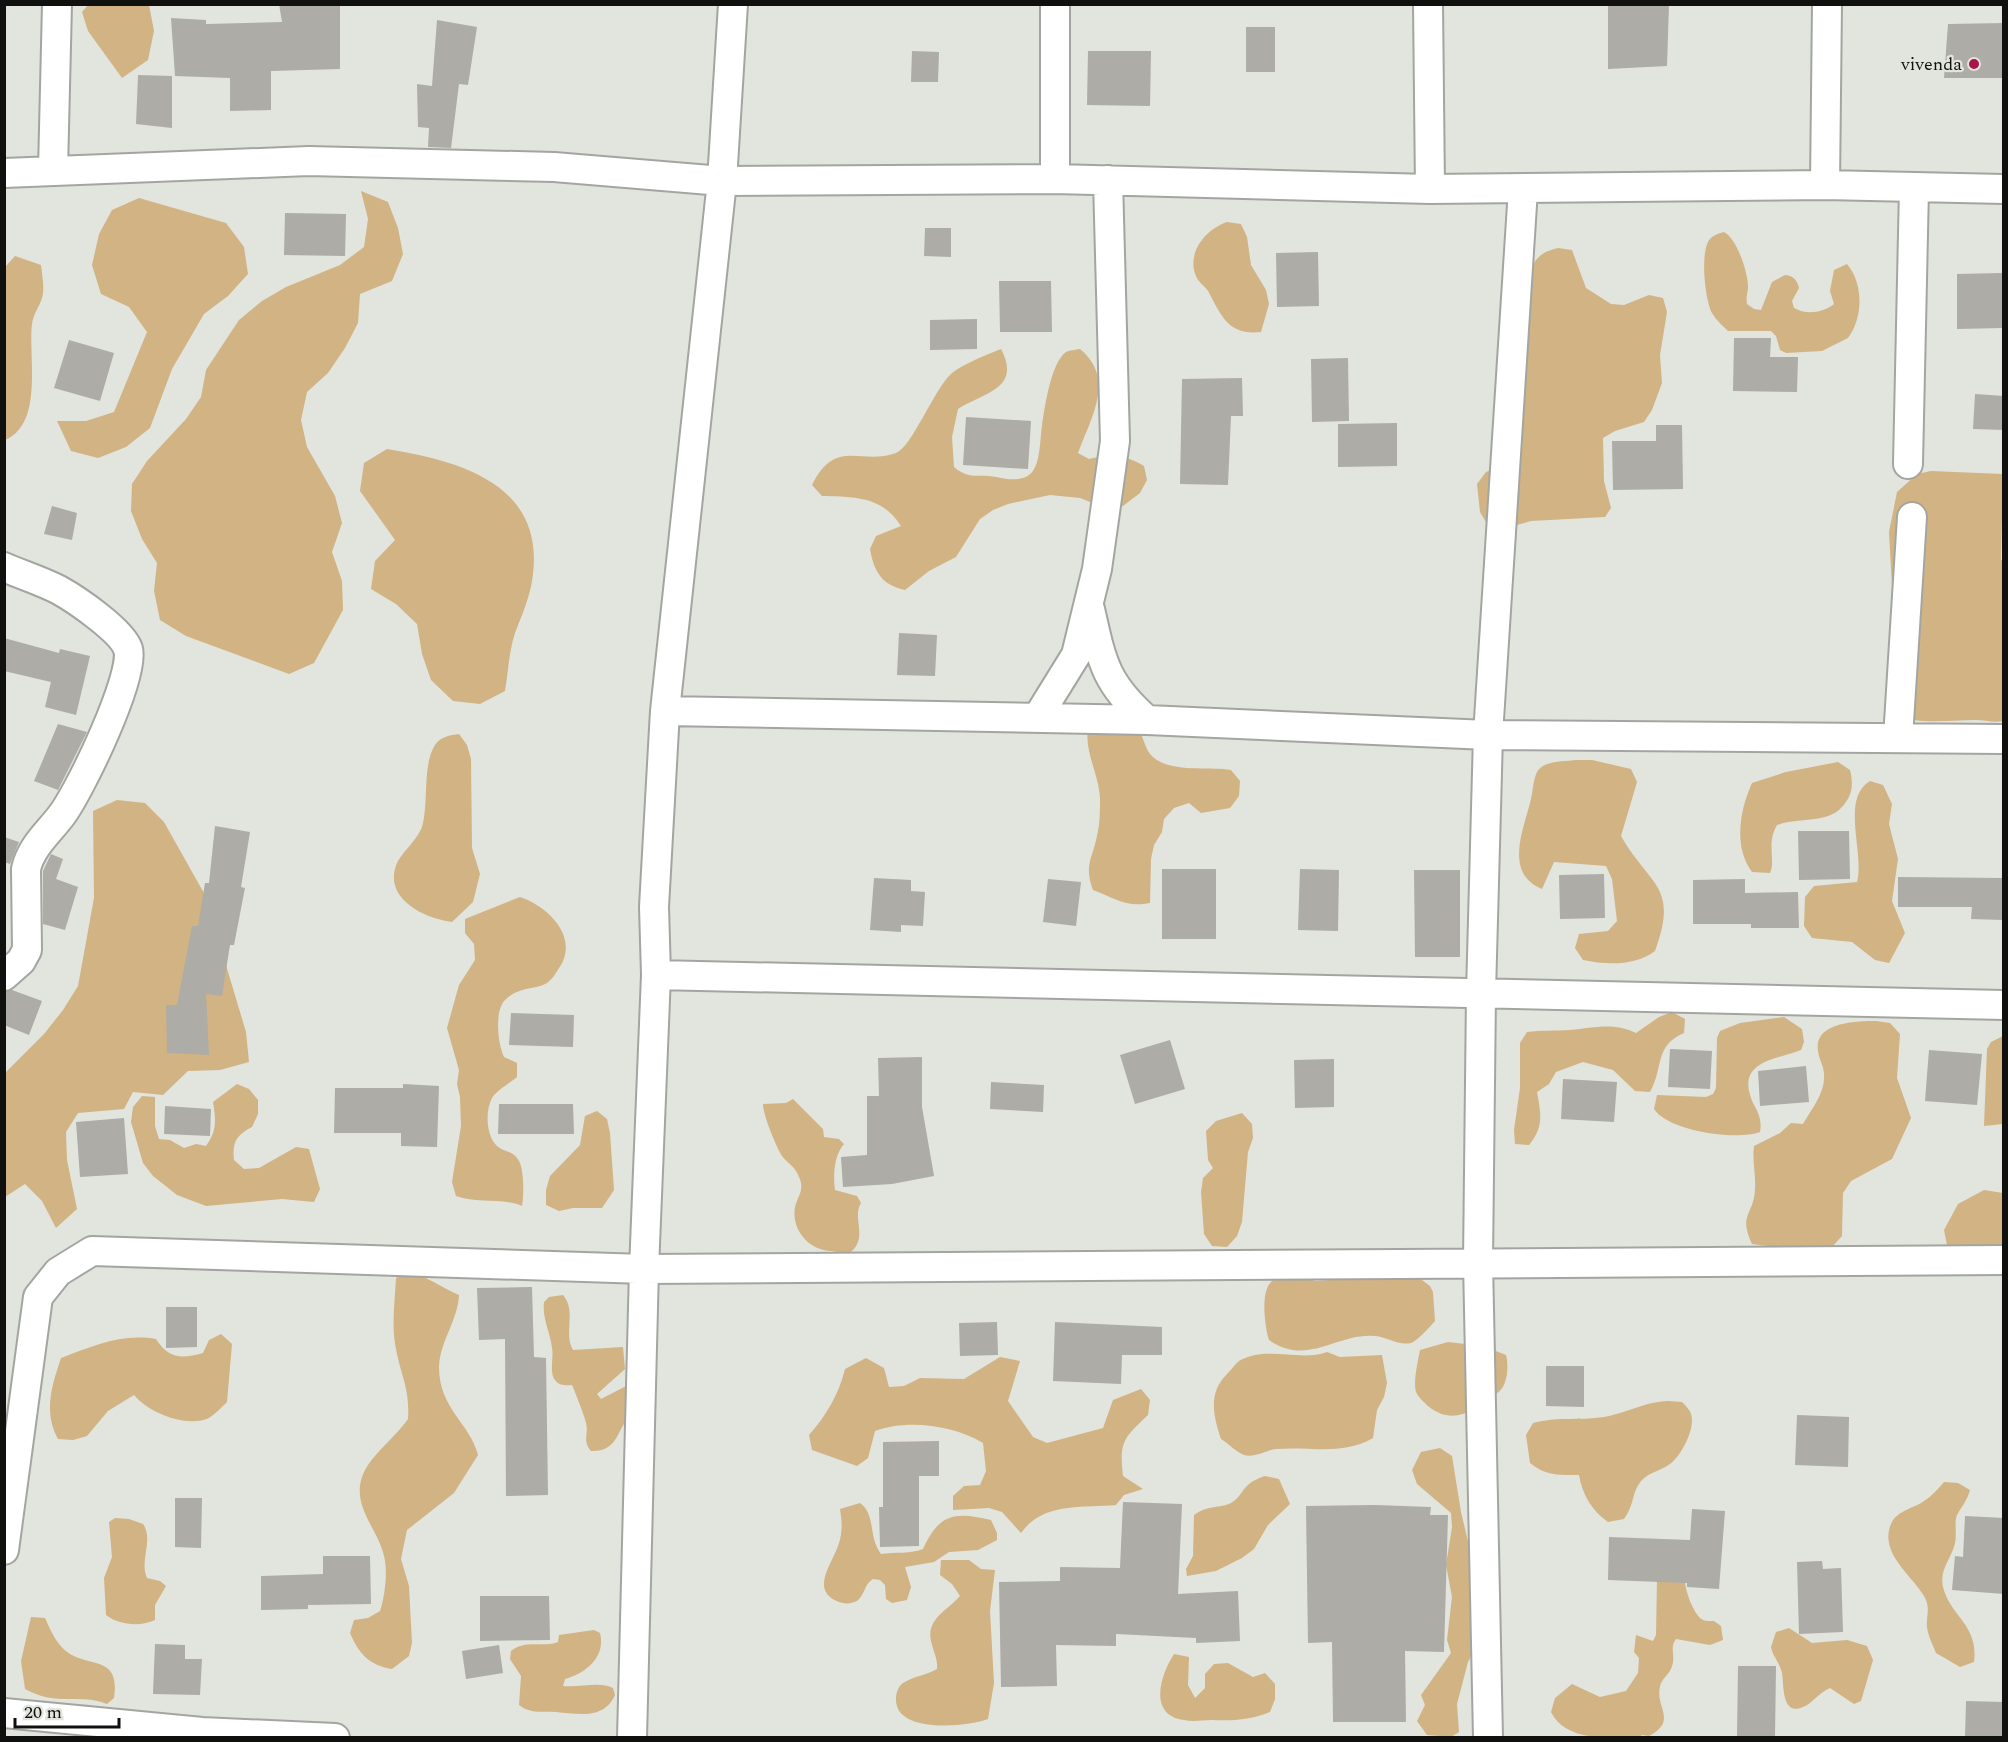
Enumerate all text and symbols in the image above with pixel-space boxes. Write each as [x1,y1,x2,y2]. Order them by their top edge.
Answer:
place label: vivenda [1900,51,1962,78]
marker: vivenda [1967,57,1981,71]
scale bar [15,1691,118,1729]
text: 20 m [24,1699,62,1726]

